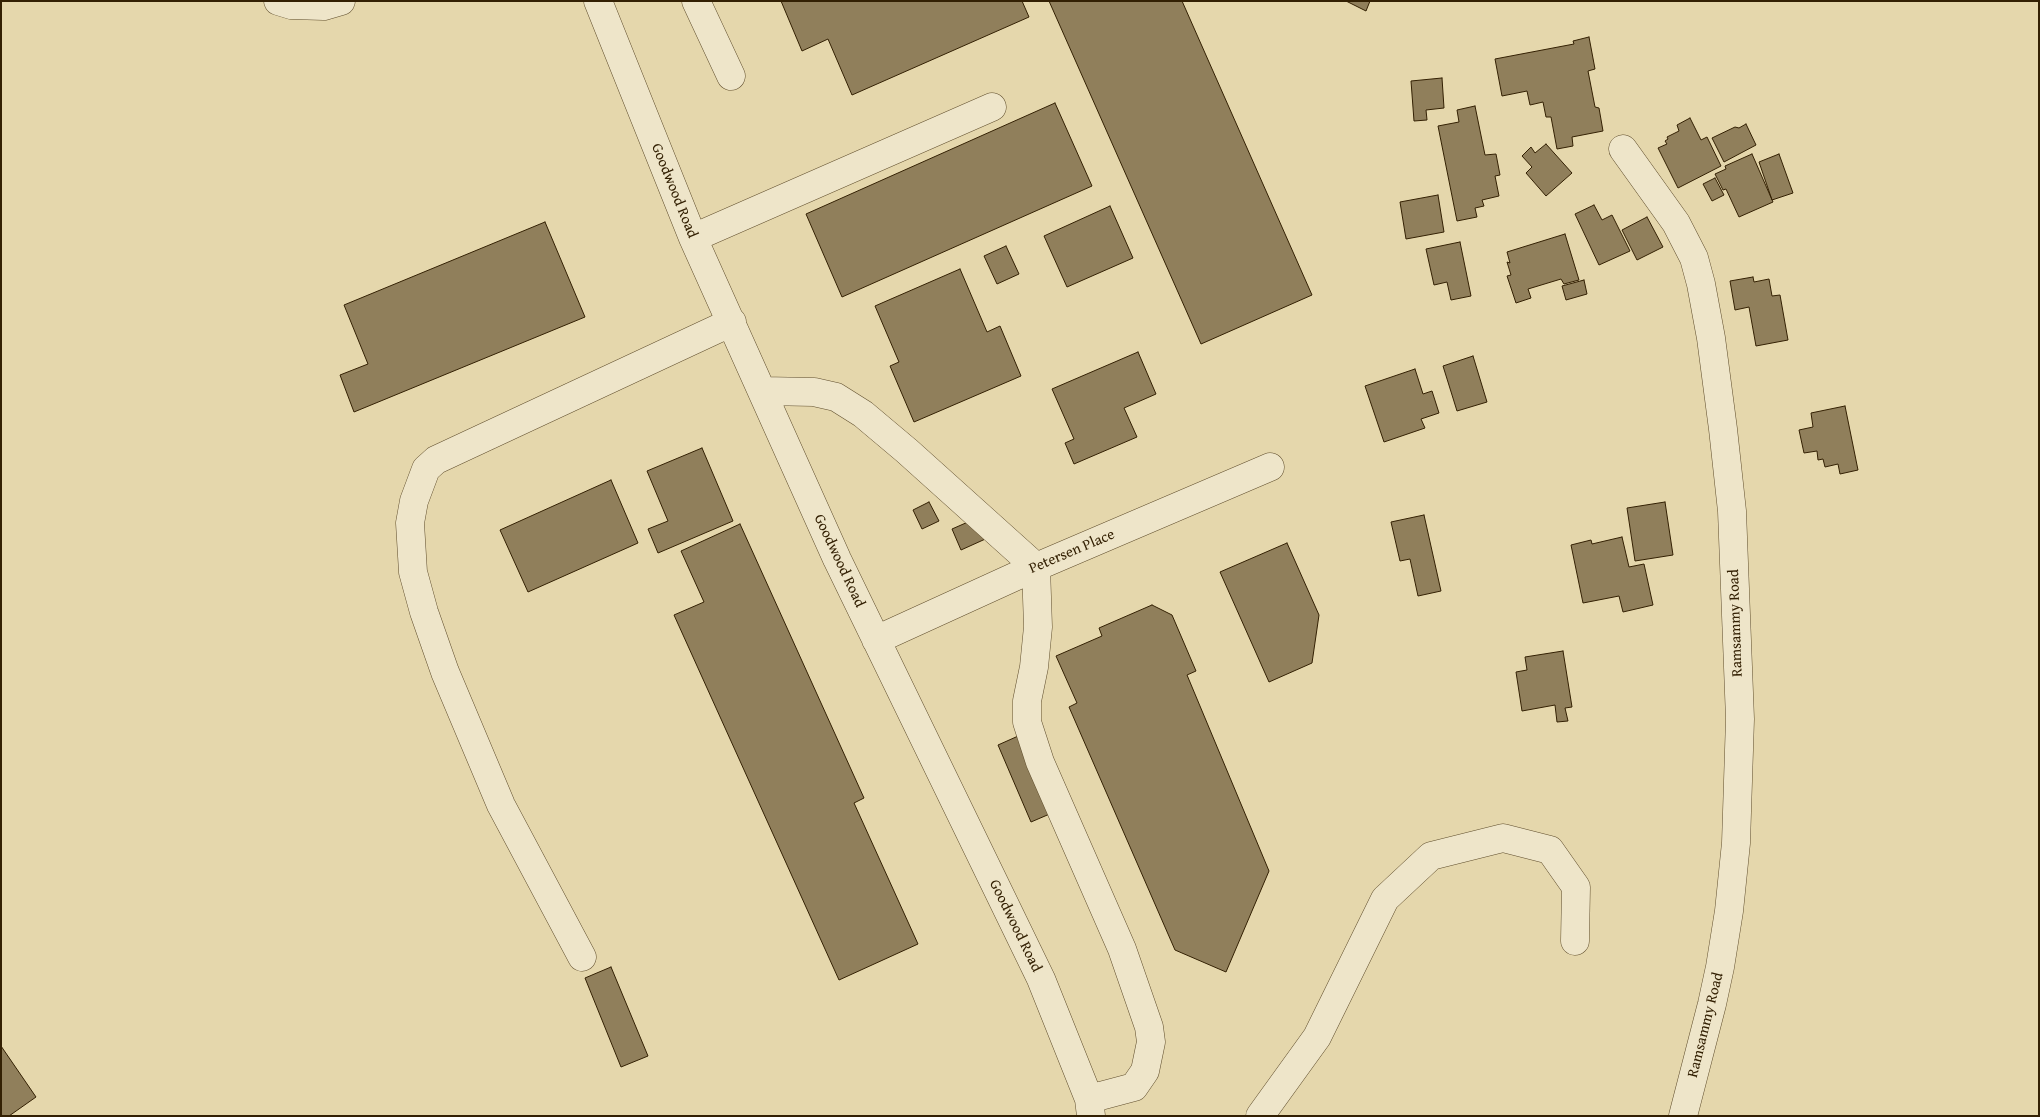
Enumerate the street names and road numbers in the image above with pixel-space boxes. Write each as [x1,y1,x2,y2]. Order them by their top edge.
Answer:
street label: Goodwood Road [647,141,701,241]
street label: Goodwood Road [810,512,868,610]
street label: Petersen Place [1026,526,1118,578]
street label: Ramsammy Road [1725,569,1747,677]
street label: Goodwood Road [985,877,1045,975]
street label: Ramsammy Road [1684,971,1728,1079]

